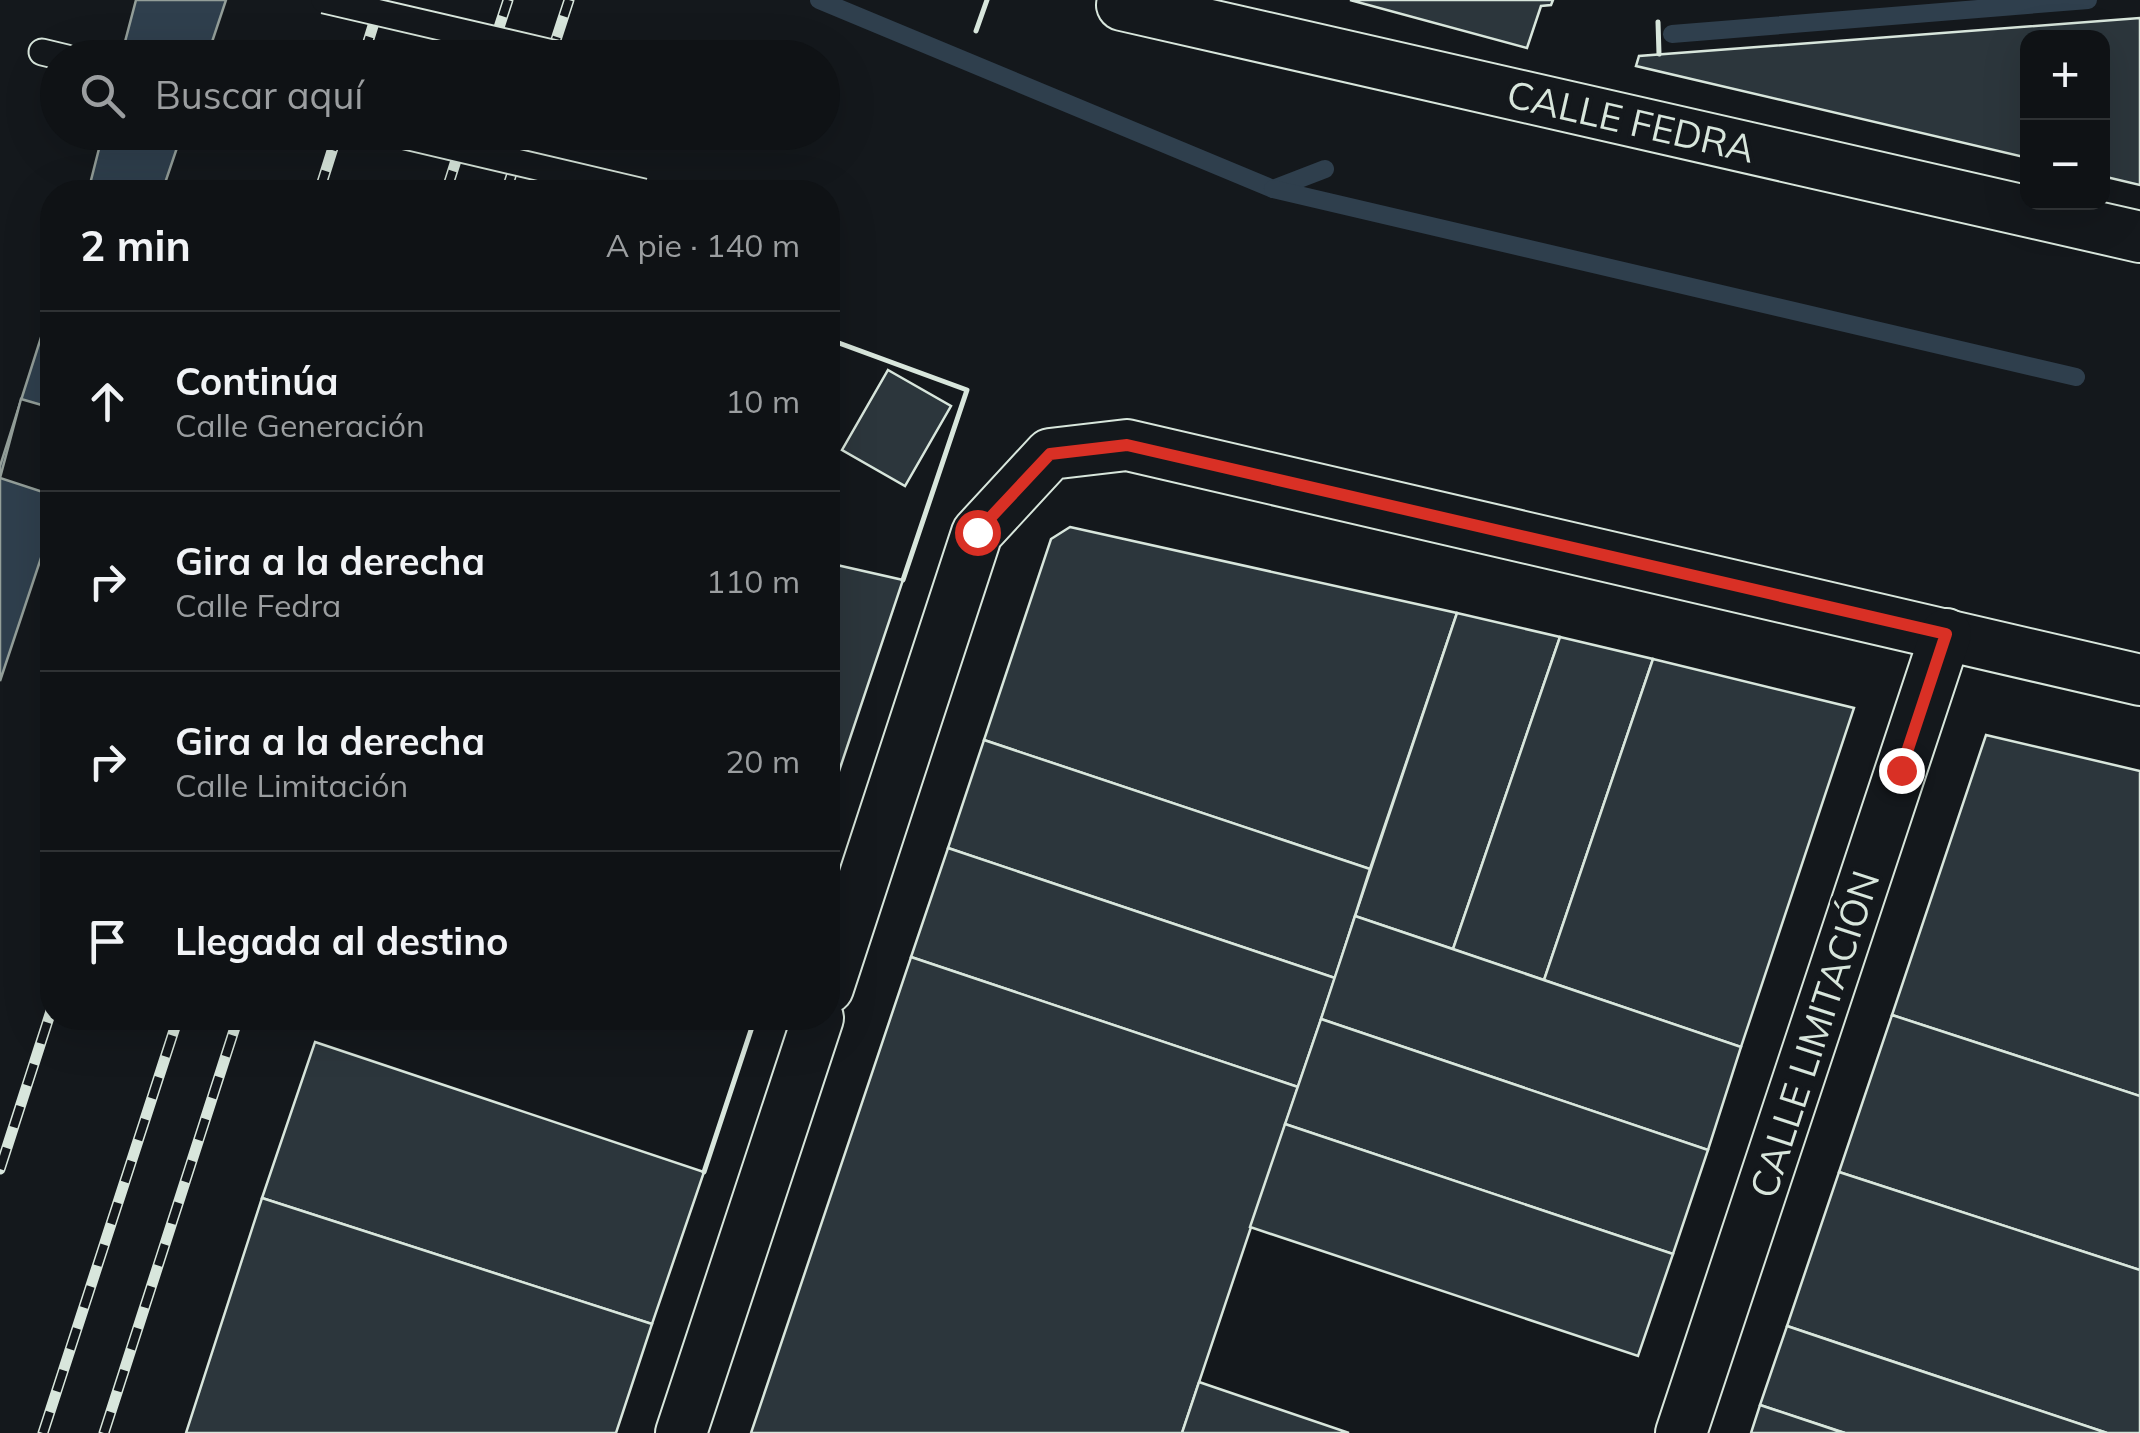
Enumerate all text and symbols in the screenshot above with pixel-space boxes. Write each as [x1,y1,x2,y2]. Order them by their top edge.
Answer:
map controls [2020,30,2110,210]
button: + [2020,30,2110,120]
search box [40,40,840,150]
icon: search [75,68,130,123]
street label: CALLE FEDRA [1502,69,1760,173]
text: Buscar aquí [155,71,363,119]
button: − [2020,120,2110,210]
text: 2 min [80,219,191,272]
text: A pie · 140 m [606,225,800,265]
text: Continúa [175,357,339,405]
icon: ahead [80,374,135,429]
text: 10 m [725,381,800,421]
text: Calle Generación [175,405,425,445]
route start [955,510,1001,556]
text: Gira a la derecha [175,537,485,585]
icon: right [80,554,135,609]
text: 110 m [706,561,800,601]
text: Calle Fedra [175,585,341,625]
text: Gira a la derecha [175,717,485,765]
icon: right [80,734,135,789]
text: 20 m [725,741,800,781]
route end [1879,748,1925,794]
text: Calle Limitación [175,765,408,805]
street label: CALLE LIMITACIÓN [1738,864,1890,1204]
icon: arrive [80,914,135,969]
text: Llegada al destino [175,917,509,965]

